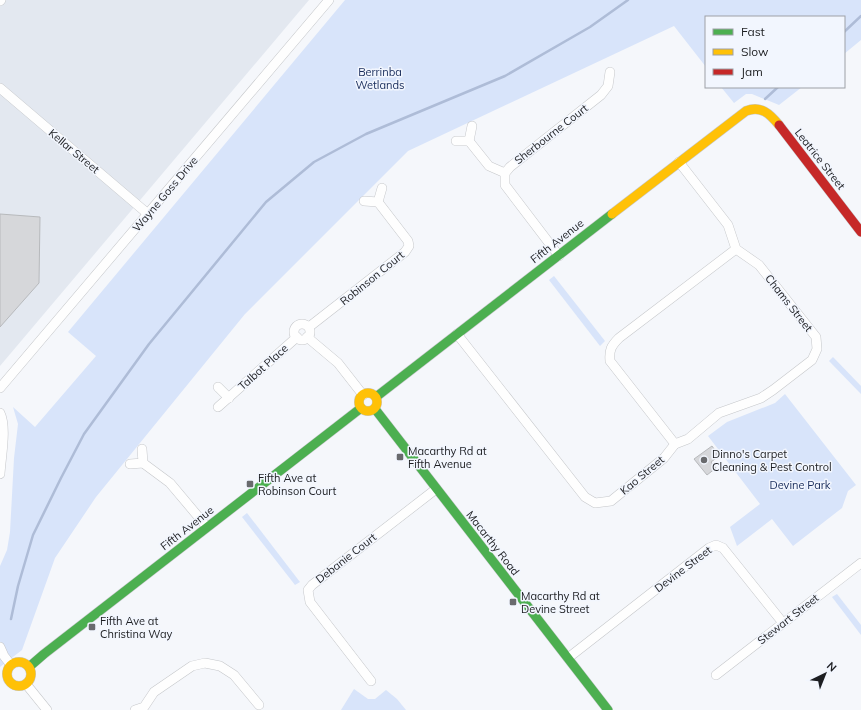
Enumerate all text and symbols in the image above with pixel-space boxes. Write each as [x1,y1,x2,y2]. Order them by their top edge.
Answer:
legend [705,16,845,88]
text: Fast [741,24,765,39]
text: Slow [741,44,769,59]
text: Jam [741,64,763,79]
park label: Berrinba Wetlands [355,65,405,92]
street label: Sherbourne Court [511,101,591,167]
street label: Kellar Street [46,126,102,176]
street label: Leatrice Street [792,126,848,192]
street label: Wayne Goss Drive [129,153,201,234]
street label: Fifth Avenue [528,216,586,266]
street label: Robinson Court [337,248,407,308]
street label: Chams Street [762,272,816,335]
street label: Talbot Place [235,341,291,393]
place label: Macarthy Rd at Fifth Avenue [408,444,487,471]
place label: Dinno's Carpet Cleaning & Pest Control [712,447,832,474]
marker: Macarthy Rd at Fifth Avenue [395,452,405,462]
street label: Kao Street [617,452,667,497]
marker: Dinno's Carpet Cleaning & Pest Control [699,455,709,465]
place label: Fifth Ave at Robinson Court [258,471,337,498]
park label: Devine Park [769,478,831,492]
marker: Fifth Ave at Robinson Court [245,479,255,489]
street label: Fifth Avenue [158,503,216,553]
street label: Macarthy Road [463,508,523,578]
street label: Debanie Court [313,530,379,586]
street label: Devine Street [652,543,715,595]
place label: Macarthy Rd at Devine Street [521,589,600,616]
street label: Stewart Street [755,591,822,647]
marker: Macarthy Rd at Devine Street [508,597,518,607]
place label: Fifth Ave at Christina Way [100,614,173,641]
marker: Fifth Ave at Christina Way [87,622,97,632]
north arrow [805,654,845,694]
text: N [824,659,840,675]

